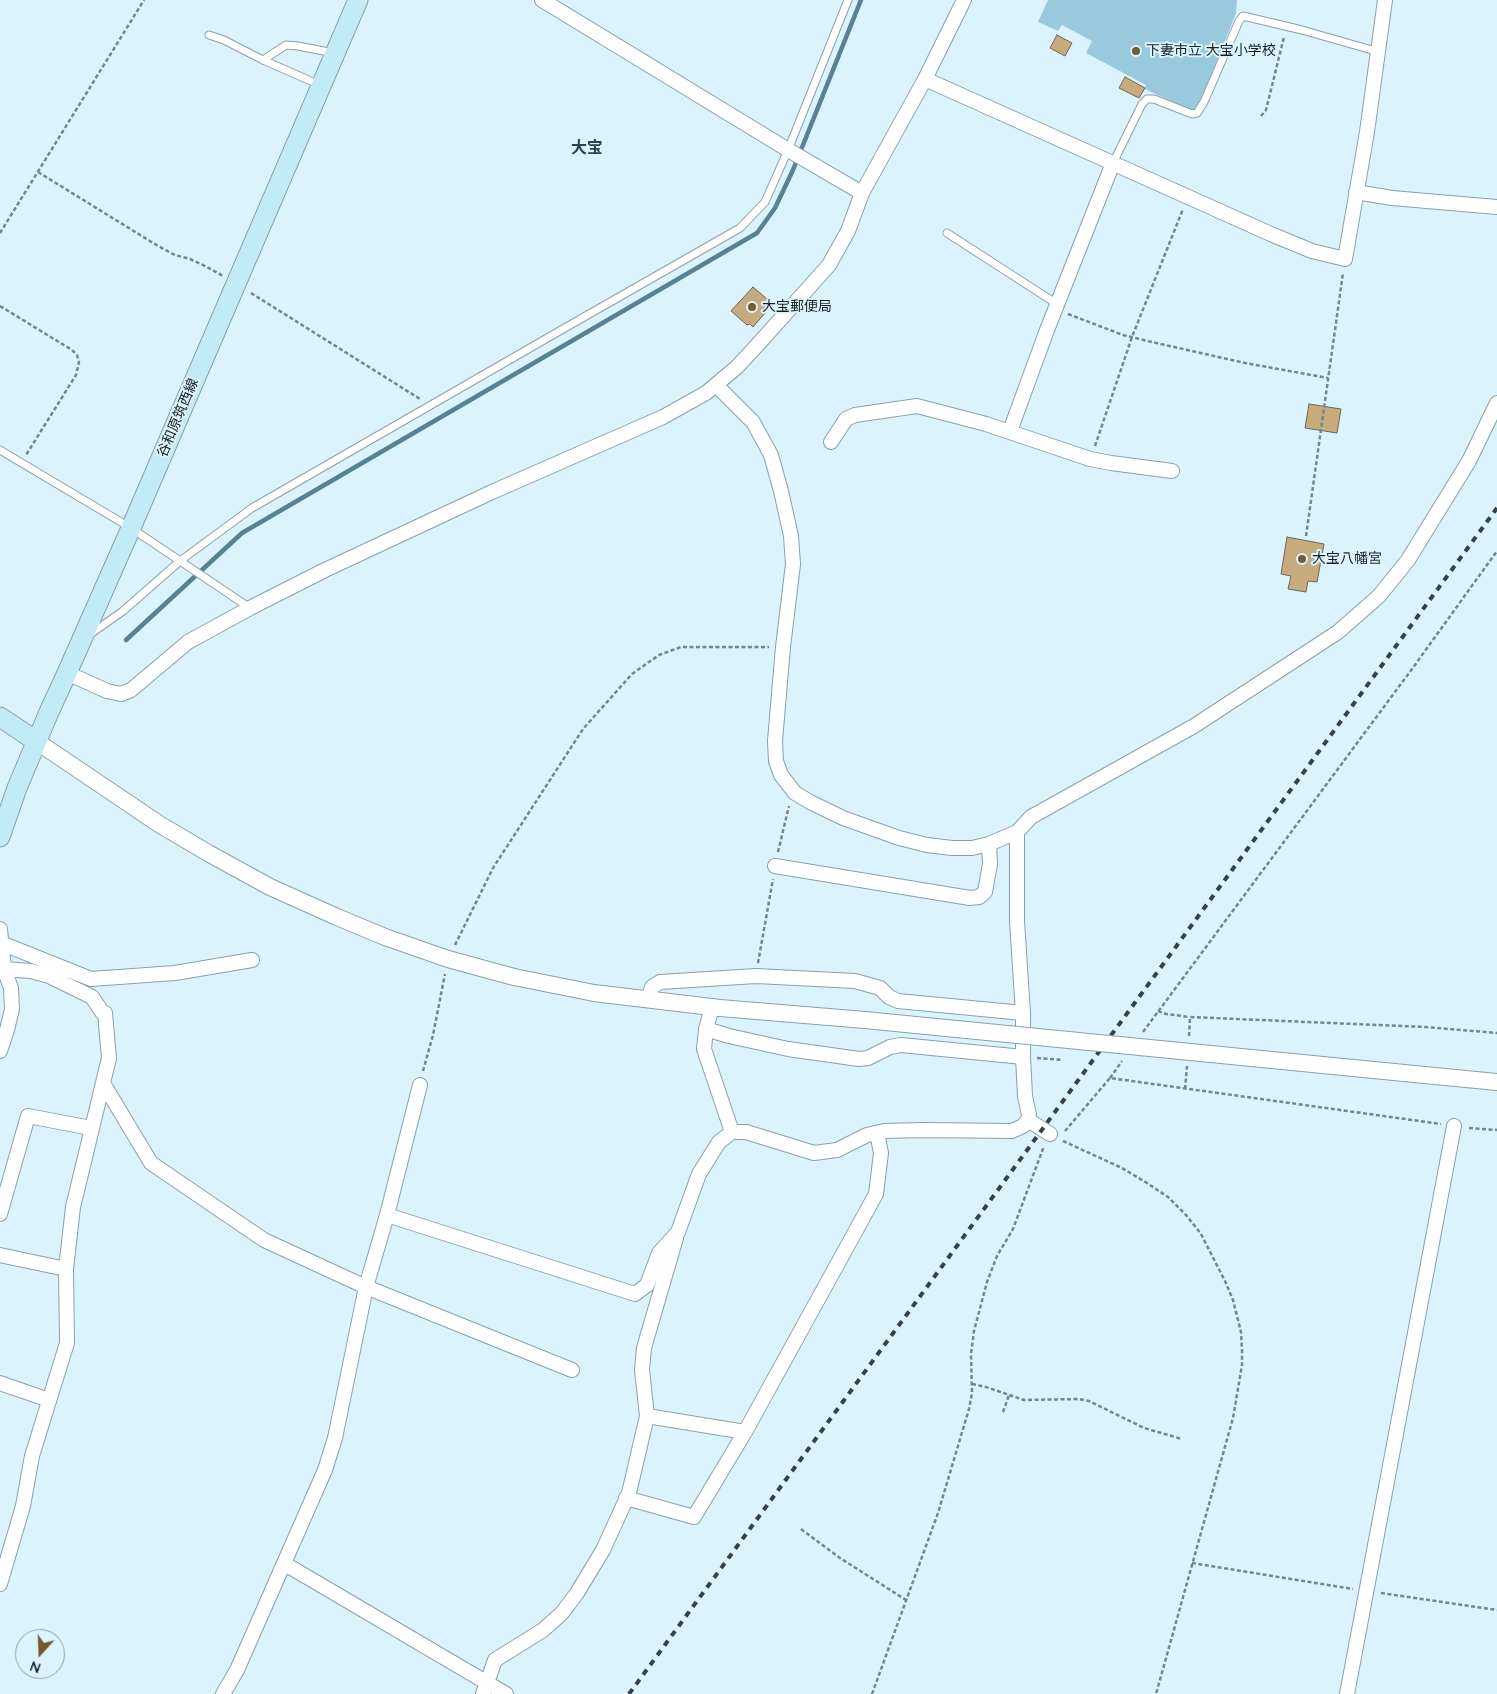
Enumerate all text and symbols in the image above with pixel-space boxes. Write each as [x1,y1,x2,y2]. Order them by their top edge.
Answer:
place label: 下妻市立 大宝小学校 [1146,43,1276,59]
marker: 下妻市立 大宝小学校 [1130,45,1142,57]
district label: 大宝 [571,138,603,158]
place label: 大宝郵便局 [762,299,832,315]
marker: 大宝郵便局 [746,301,758,313]
street label: 谷和原筑西線 [154,376,202,460]
place label: 大宝八幡宮 [1312,551,1382,567]
marker: 大宝八幡宮 [1296,553,1308,565]
north arrow [15,1629,65,1679]
text: N [27,1657,43,1677]

